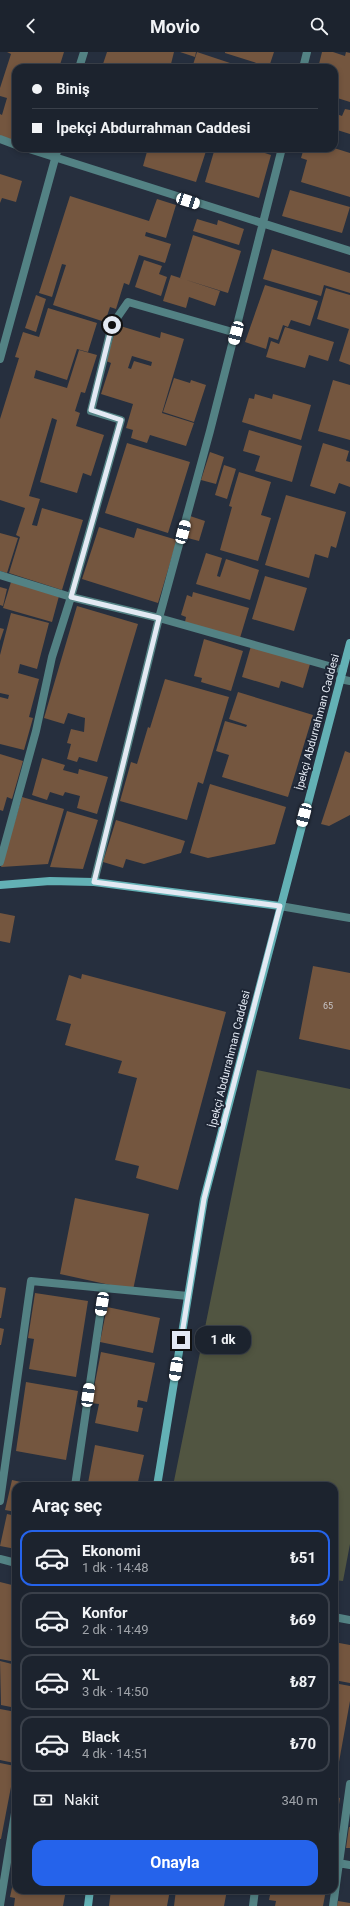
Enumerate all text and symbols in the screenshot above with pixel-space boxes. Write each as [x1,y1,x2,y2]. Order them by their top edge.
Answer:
icon: back [20,15,42,37]
icon: search [308,15,330,37]
text: Movio [150,16,200,37]
text: Biniş [56,80,90,98]
text: İpekçi Abdurrahman Caddesi [56,119,251,137]
car [175,192,201,210]
route start [103,316,121,334]
car [227,320,245,346]
car [174,519,192,545]
street label: İpekçi Abdurrahman Caddesi [293,652,342,792]
car [295,802,313,828]
street label: İpekçi Abdurrahman Caddesi [206,989,253,1129]
house number: 65 [323,1001,333,1011]
car [94,1291,110,1317]
callout: 1 dk [195,1326,251,1354]
route end [172,1331,190,1349]
text: 1 dk [211,1332,235,1347]
car [168,1356,184,1382]
car [80,1382,96,1408]
text: Araç seç [32,1495,102,1516]
icon: car [34,1540,70,1576]
text: Ekonomi [82,1542,141,1560]
text: ₺51 [290,1549,316,1567]
text: 1 dk · 14:48 [82,1560,149,1575]
icon: car [34,1602,70,1638]
text: Konfor [82,1604,128,1622]
text: ₺69 [290,1611,316,1629]
text: 2 dk · 14:49 [82,1622,149,1637]
icon: car [34,1664,70,1700]
text: XL [82,1666,100,1684]
text: ₺87 [290,1673,316,1691]
text: 3 dk · 14:50 [82,1684,149,1699]
icon: car [34,1726,70,1762]
text: Black [82,1728,119,1746]
text: ₺70 [290,1735,316,1753]
text: 4 dk · 14:51 [82,1746,149,1761]
icon: cash [32,1789,54,1811]
text: Nakit [64,1791,99,1809]
text: 340 m [281,1793,318,1808]
button: Onayla [32,1840,318,1886]

